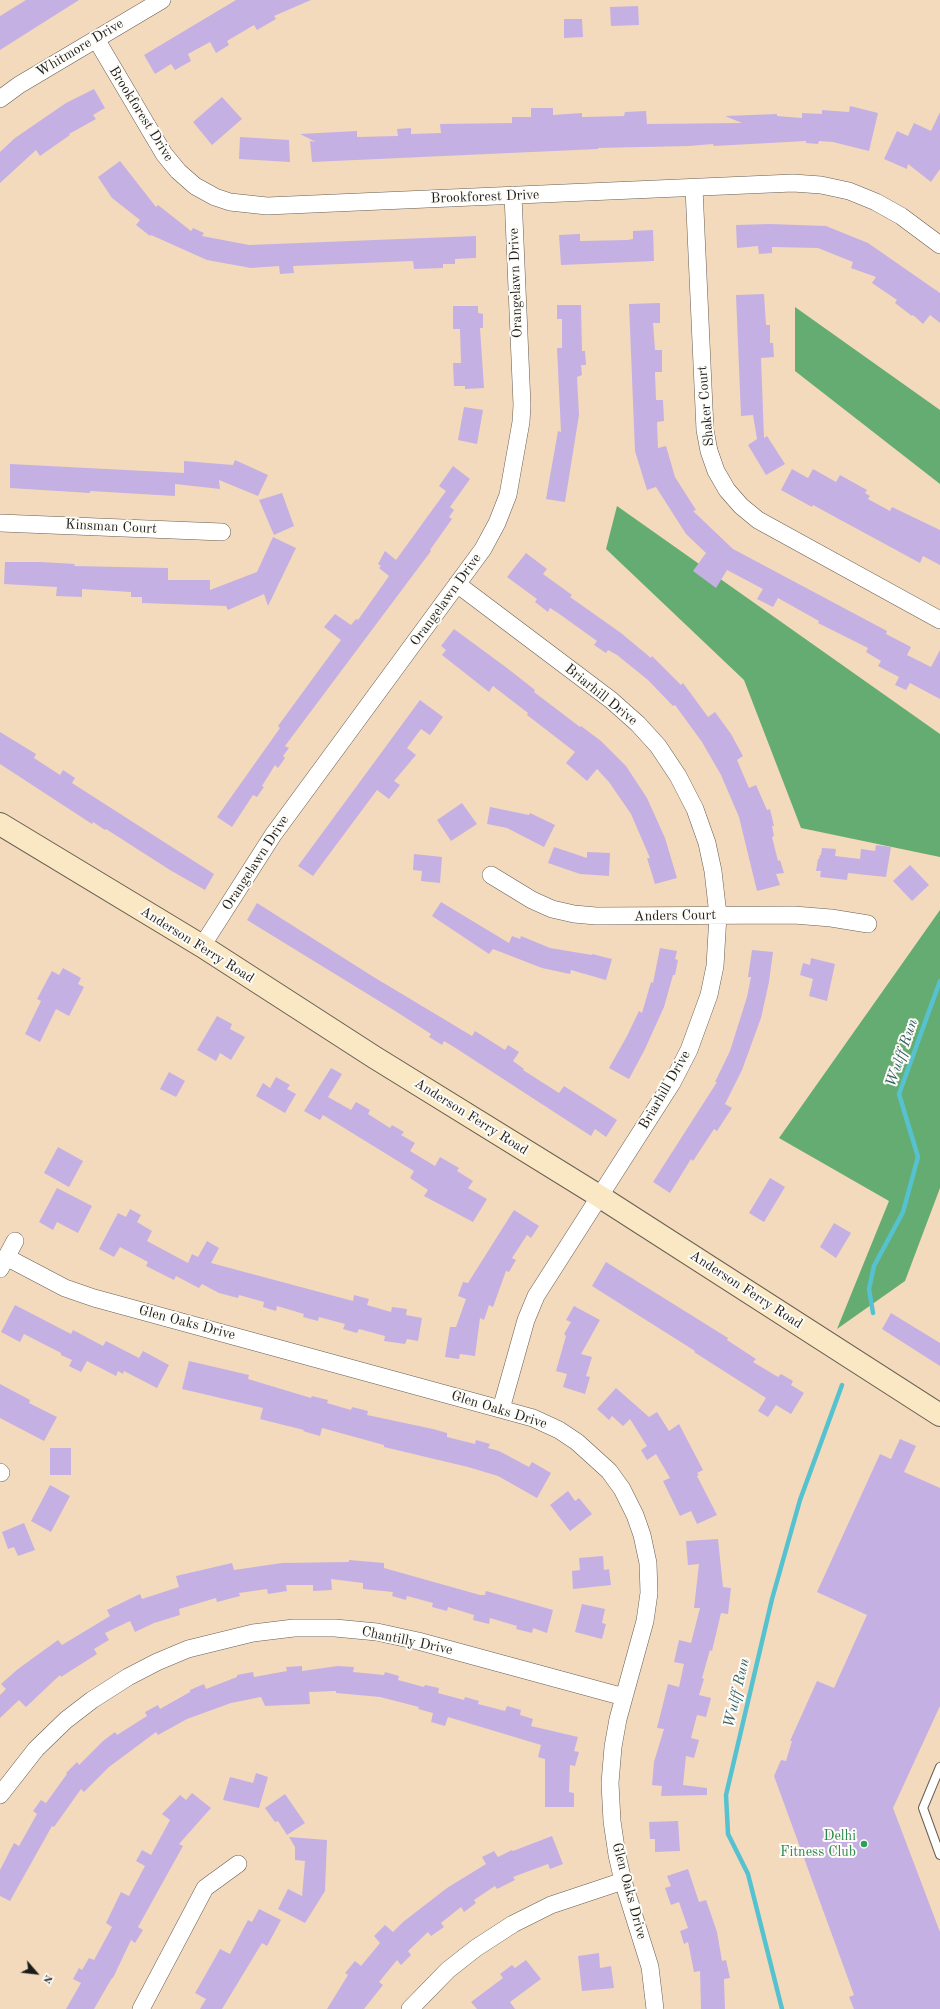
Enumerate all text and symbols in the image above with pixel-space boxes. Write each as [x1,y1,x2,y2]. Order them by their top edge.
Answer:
street label: Whitmore Drive [33,15,127,81]
street label: Brookforest Drive [105,63,177,165]
street label: Brookforest Drive [430,187,540,207]
street label: Orangelawn Drive [506,228,526,338]
street label: Shaker Court [694,365,718,447]
street label: Kinsman Court [65,516,157,538]
street label: Orangelawn Drive [407,550,485,650]
street label: Briarhill Drive [561,661,641,729]
street label: Orangelawn Drive [219,812,293,914]
street label: Anderson Ferry Road [137,903,257,987]
street label: Anders Court [634,907,716,925]
water label: Wulff Run [882,1017,922,1089]
street label: Briarhill Drive [636,1048,694,1132]
street label: Anderson Ferry Road [411,1075,531,1159]
street label: Anderson Ferry Road [686,1247,806,1333]
street label: Glen Oaks Drive [137,1302,237,1344]
street label: Glen Oaks Drive [449,1387,549,1433]
street label: Chantilly Drive [360,1623,454,1659]
water label: Wulff Run [720,1656,754,1730]
place label: Delhi Fitness Club [780,1828,856,1860]
marker: Delhi Fitness Club [859,1839,869,1849]
street label: Glen Oaks Drive [608,1841,650,1941]
north arrow [16,1953,56,1993]
text: N [40,1973,54,1985]

